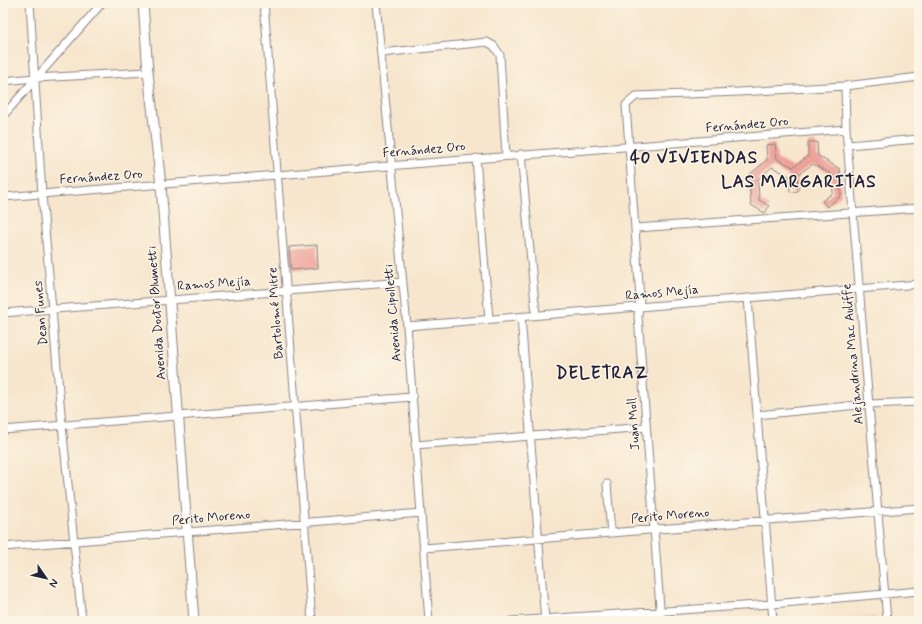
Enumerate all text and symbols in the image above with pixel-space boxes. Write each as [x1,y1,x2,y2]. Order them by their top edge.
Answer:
street label: Fernández Oro [705,113,789,137]
street label: Fernández Oro [382,138,466,162]
district label: 40 VIVIENDAS [630,147,758,169]
street label: Fernández Oro [59,166,143,188]
district label: LAS MARGARITAS [721,171,877,193]
street label: Avenida Doctor Blumetti [144,245,170,381]
street label: Avenida Cipolletti [380,263,406,363]
street label: Bartolomé Mitre [264,266,288,360]
street label: Ramos Mejía [177,273,252,295]
street label: Dean Funes [30,280,52,346]
street label: Ramos Mejía [625,281,700,305]
street label: Alejandrina Mac Auliffe [838,283,868,425]
district label: DELETRAZ [556,362,648,384]
street label: Juan Moll [624,397,644,451]
street label: Perito Moreno [630,504,710,528]
street label: Perito Moreno [171,506,251,530]
north arrow [26,558,66,598]
text: N [46,576,61,590]

